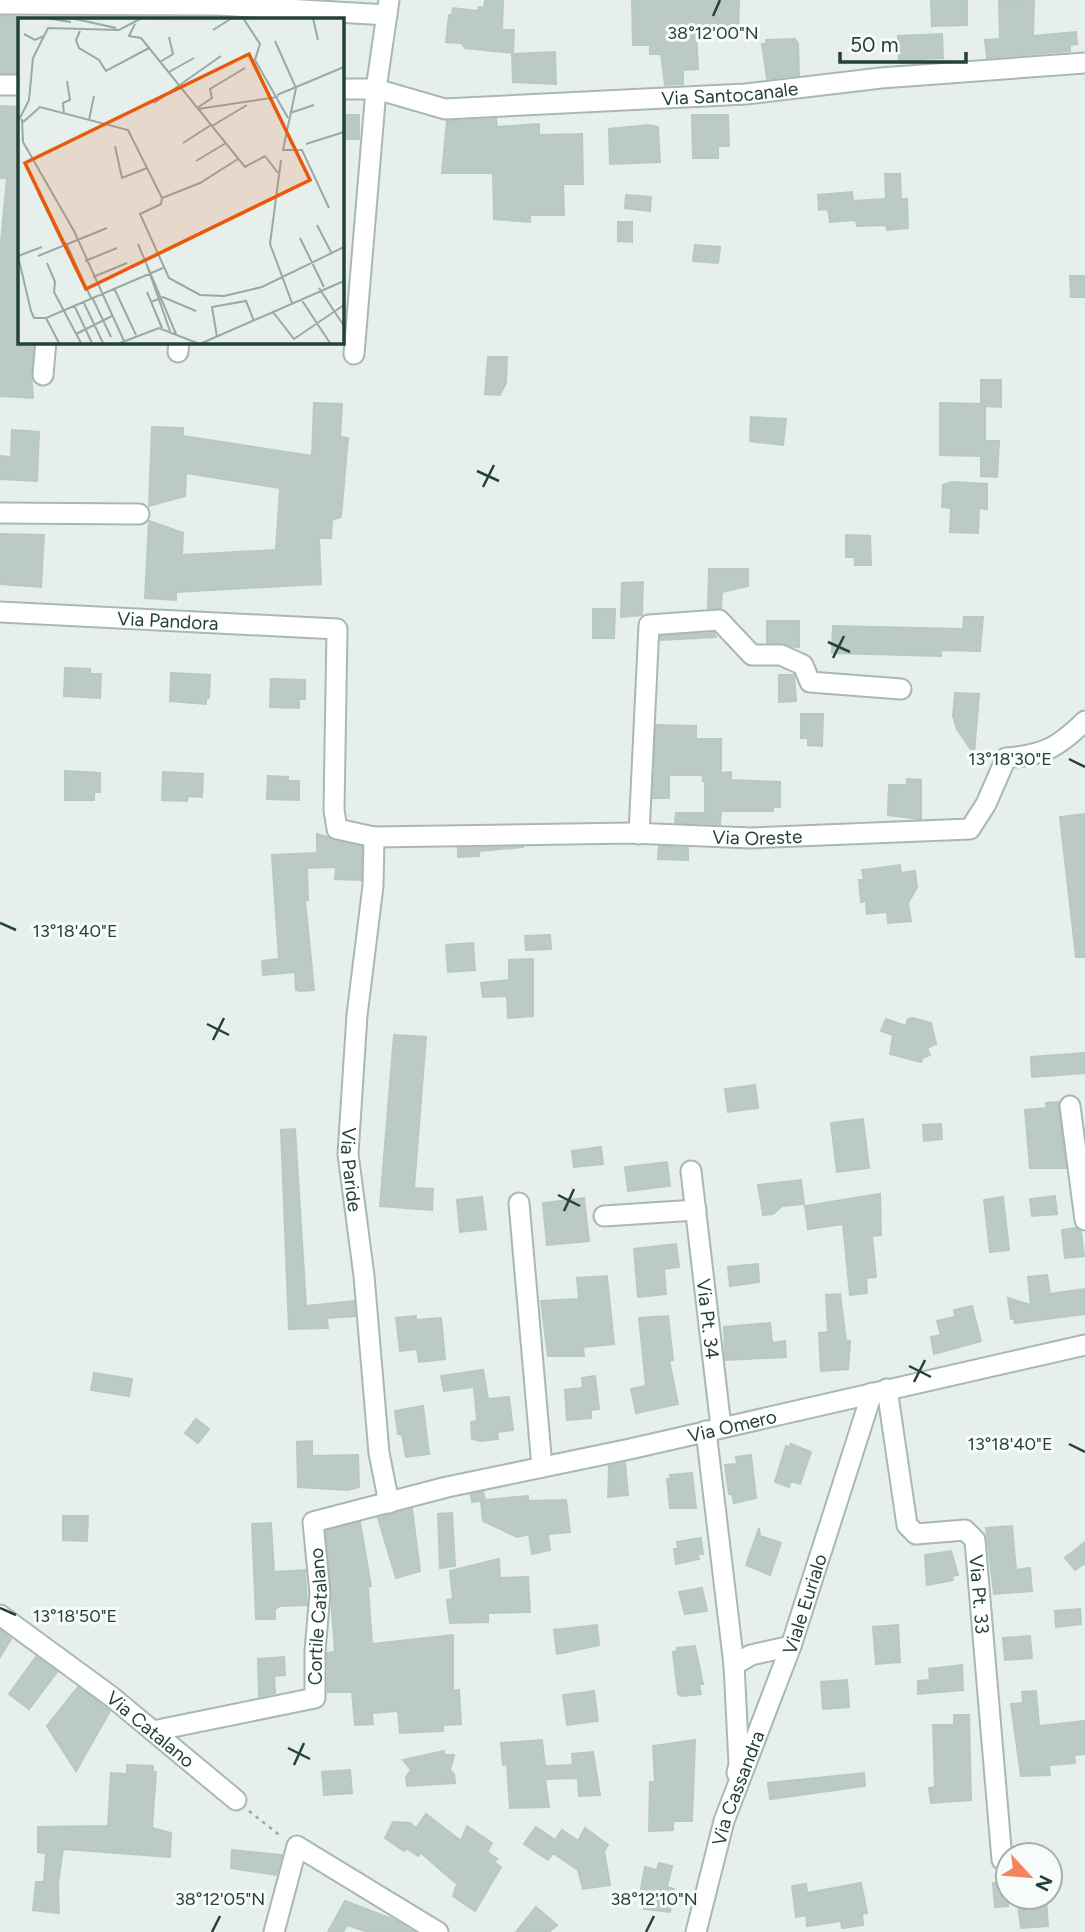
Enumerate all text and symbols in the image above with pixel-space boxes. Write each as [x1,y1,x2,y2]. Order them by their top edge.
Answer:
inset map [18,18,343,343]
scale bar [840,21,966,65]
text: 38°12'00"N [667,22,759,44]
text: 50 m [850,32,899,57]
street label: Via Santocanale [661,76,799,110]
street label: Via Pandora [117,606,219,635]
text: 13°18'30"E [968,748,1052,770]
street label: Via Oreste [712,824,803,850]
text: 13°18'40"E [32,920,118,942]
street label: Via Paride [336,1127,367,1213]
street label: Via Pt. 34 [692,1277,725,1361]
street label: Via Omero [685,1404,779,1447]
text: 13°18'40"E [967,1433,1053,1455]
street label: Cortile Catalano [303,1547,331,1685]
street label: Viale Eurialo [777,1551,831,1658]
street label: Via Pt. 33 [965,1554,994,1635]
text: 13°18'50"E [33,1605,117,1627]
street label: Via Catalano [102,1686,199,1772]
street label: Via Cassandra [707,1727,769,1848]
north arrow [994,1841,1064,1911]
text: N [1030,1872,1057,1895]
text: 38°12'05"N [175,1888,265,1910]
text: 38°12'10"N [610,1888,698,1910]

